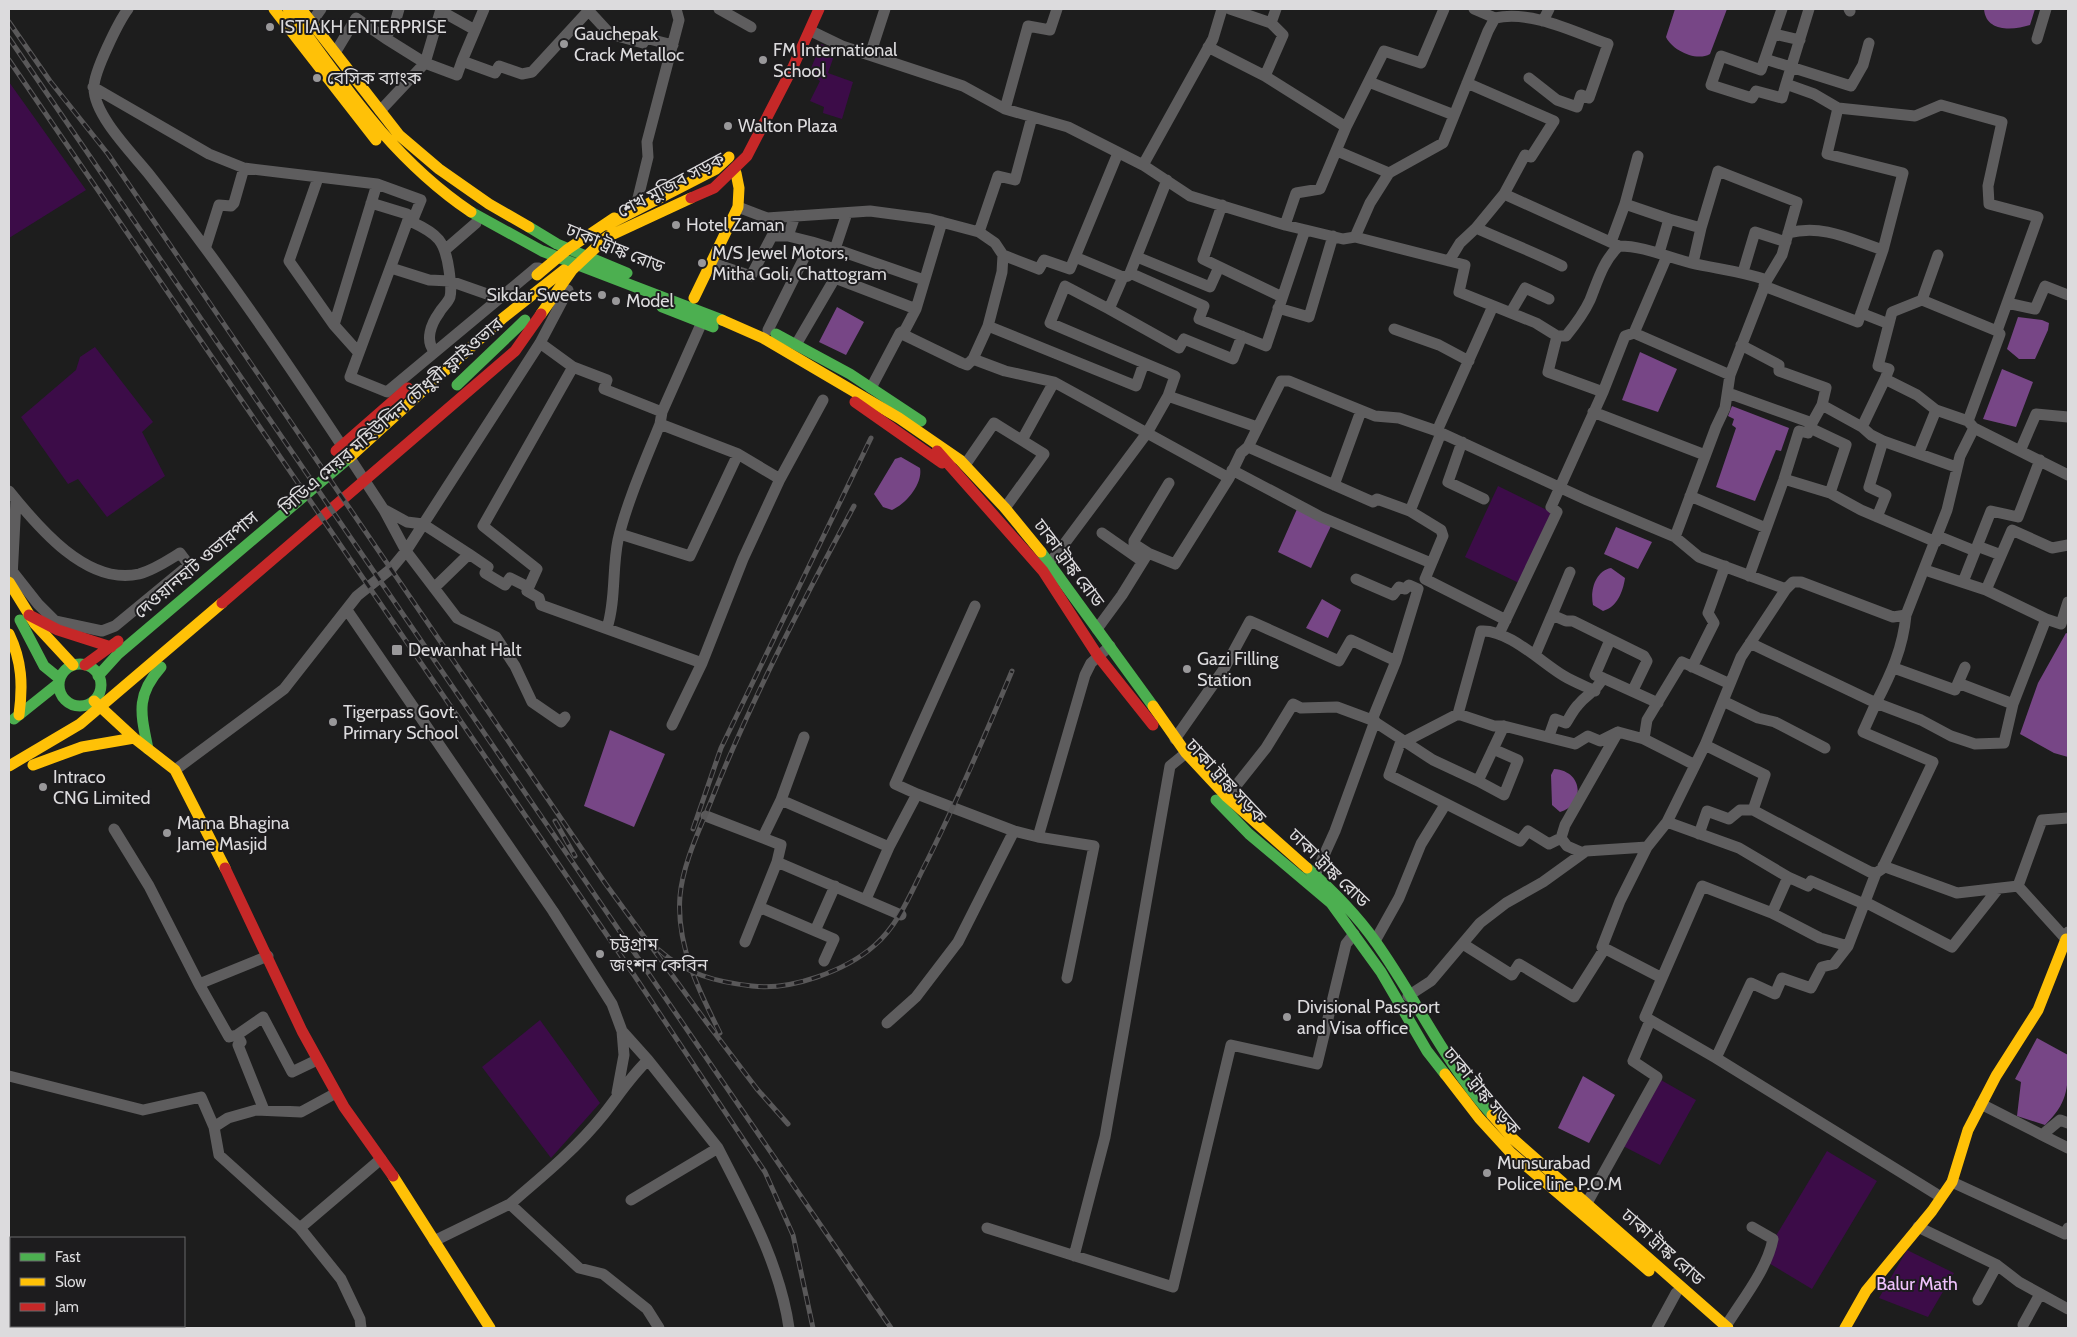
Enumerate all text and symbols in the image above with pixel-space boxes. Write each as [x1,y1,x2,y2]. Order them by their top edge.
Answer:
place label: ISTIAKH ENTERPRISE [280,16,447,38]
marker: ISTIAKH ENTERPRISE [264,21,276,33]
place label: Gauchepak Crack Metalloc [574,23,684,66]
marker: Gauchepak Crack Metalloc [558,38,570,50]
place label: FM International School [773,39,898,82]
marker: FM International School [757,54,769,66]
place label: বেসিক ব্যাংক [327,67,422,89]
marker: বেসিক ব্যাংক [311,72,323,84]
place label: Walton Plaza [738,115,838,137]
marker: Walton Plaza [722,120,734,132]
street label: শেখ মুজিব সড়ক [613,147,729,223]
place label: Hotel Zaman [686,214,785,236]
street label: ঢাকা ট্রাঙ্ক রোড [562,218,668,278]
marker: Hotel Zaman [670,219,682,231]
place label: M/S Jewel Motors, Mitha Goli, Chattogram [712,242,887,285]
marker: M/S Jewel Motors, Mitha Goli, Chattogram [696,257,708,269]
place label: Sikdar Sweets [487,284,592,306]
marker: Sikdar Sweets [596,289,608,301]
place label: Model [626,290,675,312]
marker: Model [610,295,622,307]
street label: সিডিএ মেয়র মহিউদ্দিন চৌধুরী ফ্লাইওভার [274,313,507,520]
street label: দেওয়ানহাট ওভারপাস [129,506,263,623]
street label: ঢাকা ট্রাঙ্ক রোড [1028,514,1109,611]
place label: Dewanhat Halt [408,639,522,661]
marker: Dewanhat Halt [390,643,404,657]
place label: Gazi Filling Station [1197,648,1280,691]
marker: Gazi Filling Station [1181,663,1193,675]
place label: Tigerpass Govt. Primary School [343,701,459,744]
marker: Tigerpass Govt. Primary School [327,716,339,728]
street label: ঢাকা ট্রাঙ্ক সড়ক [1181,733,1271,828]
place label: Intraco CNG Limited [53,766,151,809]
marker: Intraco CNG Limited [37,781,49,793]
place label: Mama Bhagina Jame Masjid [176,812,290,855]
street label: ঢাকা ট্রাঙ্ক রোড [1283,823,1374,912]
marker: Mama Bhagina Jame Masjid [161,827,173,839]
place label: চট্টগ্রাম জংশন কেবিন [609,933,709,976]
marker: চট্টগ্রাম জংশন কেবিন [594,948,606,960]
place label: Divisional Passport and Visa office [1297,996,1440,1039]
marker: Divisional Passport and Visa office [1281,1011,1293,1023]
street label: ঢাকা ট্রাঙ্ক সড়ক [1438,1042,1525,1140]
place label: Munsurabad Police line P.O.M [1497,1152,1622,1195]
marker: Munsurabad Police line P.O.M [1481,1167,1493,1179]
street label: ঢাকা ট্রাঙ্ক রোড [1616,1203,1709,1290]
legend [10,1237,185,1327]
text: Fast [55,1248,80,1266]
text: Slow [55,1273,86,1291]
park label: Balur Math [1876,1273,1958,1295]
text: Jam [54,1298,79,1316]

